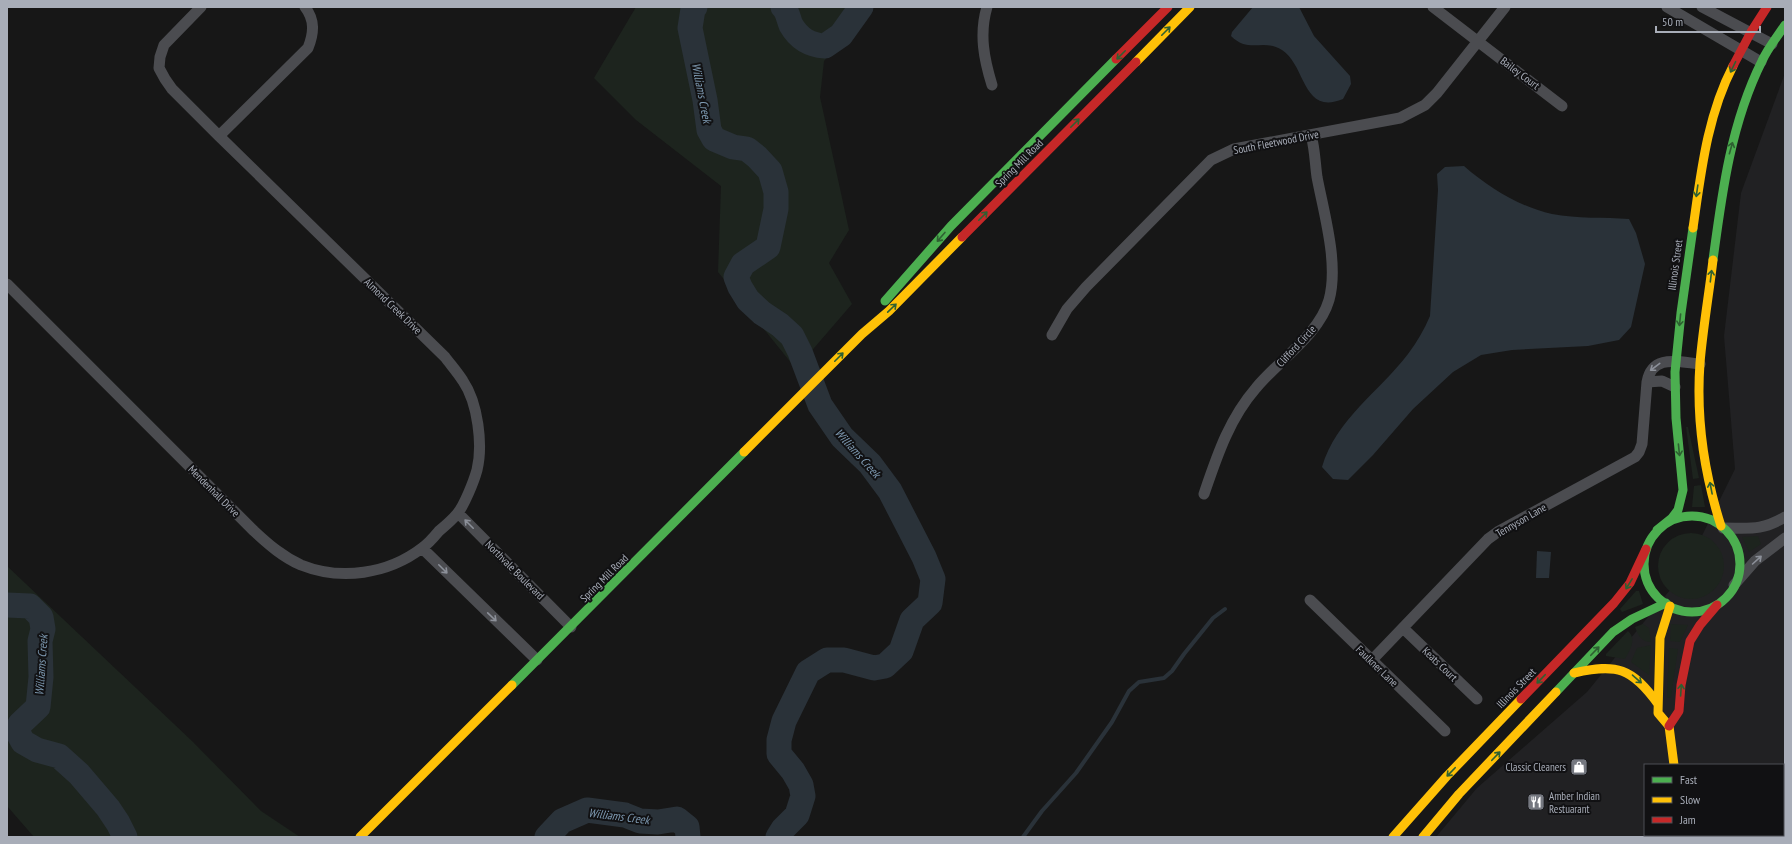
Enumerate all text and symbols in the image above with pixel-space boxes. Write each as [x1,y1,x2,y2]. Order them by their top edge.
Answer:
scale bar [1656,8,1760,34]
text: 50 m [1662,14,1683,29]
one-way arrow [1161,26,1171,36]
one-way arrow [1116,50,1126,60]
street label: Bailey Court [1498,54,1542,92]
one-way arrow [1729,60,1736,72]
water label: Williams Creek [689,62,715,126]
one-way arrow [1070,118,1080,128]
street label: South Fleetwood Drive [1232,127,1320,157]
street label: Spring Mill Road [992,136,1046,190]
one-way arrow [1728,141,1735,154]
one-way arrow [1693,184,1701,197]
one-way arrow [978,211,988,221]
one-way arrow [937,232,946,242]
street label: Illinois Street [1665,239,1685,291]
one-way arrow [1707,270,1715,283]
street label: Almond Creek Drive [361,275,425,337]
one-way arrow [887,303,897,313]
one-way arrow [1676,313,1684,326]
street label: Clifford Circle [1273,322,1319,370]
one-way arrow [834,352,844,362]
one-way arrow [1650,363,1661,371]
water label: Williams Creek [832,425,885,482]
one-way arrow [1676,443,1683,456]
street label: Mendenhall Drive [185,462,243,520]
one-way arrow [1706,482,1714,495]
street label: Tennyson Lane [1493,500,1549,540]
one-way arrow [464,519,474,529]
street label: Northvale Boulevard [482,537,548,603]
street label: Spring Mill Road [577,551,631,605]
one-way arrow [1752,555,1763,564]
one-way arrow [438,564,448,574]
one-way arrow [1625,578,1633,589]
one-way arrow [487,613,497,622]
water label: Williams Creek [31,633,51,696]
street label: Faulkner Lane [1353,642,1401,690]
street label: Keats Court [1419,644,1461,684]
one-way arrow [1590,646,1600,656]
street label: Illinois Street [1493,665,1539,711]
one-way arrow [1536,674,1546,684]
one-way arrow [1632,674,1642,683]
one-way arrow [1677,684,1684,697]
one-way arrow [1491,751,1501,761]
shop icon: Classic Cleaners [1569,757,1589,777]
place label: Classic Cleaners [1505,760,1566,774]
legend [1644,764,1784,836]
one-way arrow [1447,767,1456,777]
text: Fast [1680,772,1698,787]
place label: Amber Indian Restuarant [1549,789,1600,816]
restaurant icon: Amber Indian Restuarant [1526,792,1546,812]
text: Slow [1680,792,1701,807]
water label: Williams Creek [588,805,652,827]
text: Jam [1679,812,1696,827]

